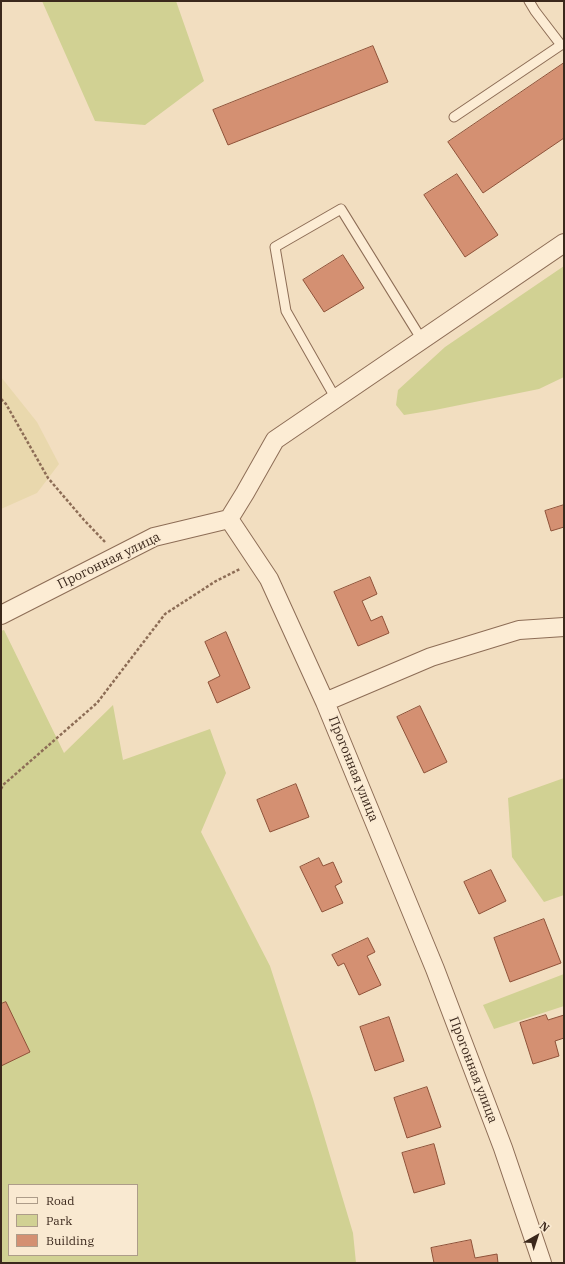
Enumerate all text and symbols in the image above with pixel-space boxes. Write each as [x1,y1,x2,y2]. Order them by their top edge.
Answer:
street label: Прогонная улица [55,529,163,593]
street label: Прогонная улица [325,714,381,824]
street label: Прогонная улица [446,1015,500,1125]
legend [8,1184,138,1256]
text: Road [46,1193,75,1208]
text: Park [46,1213,72,1228]
north arrow [517,1216,557,1256]
text: N [537,1218,552,1235]
text: Building [46,1233,94,1248]

